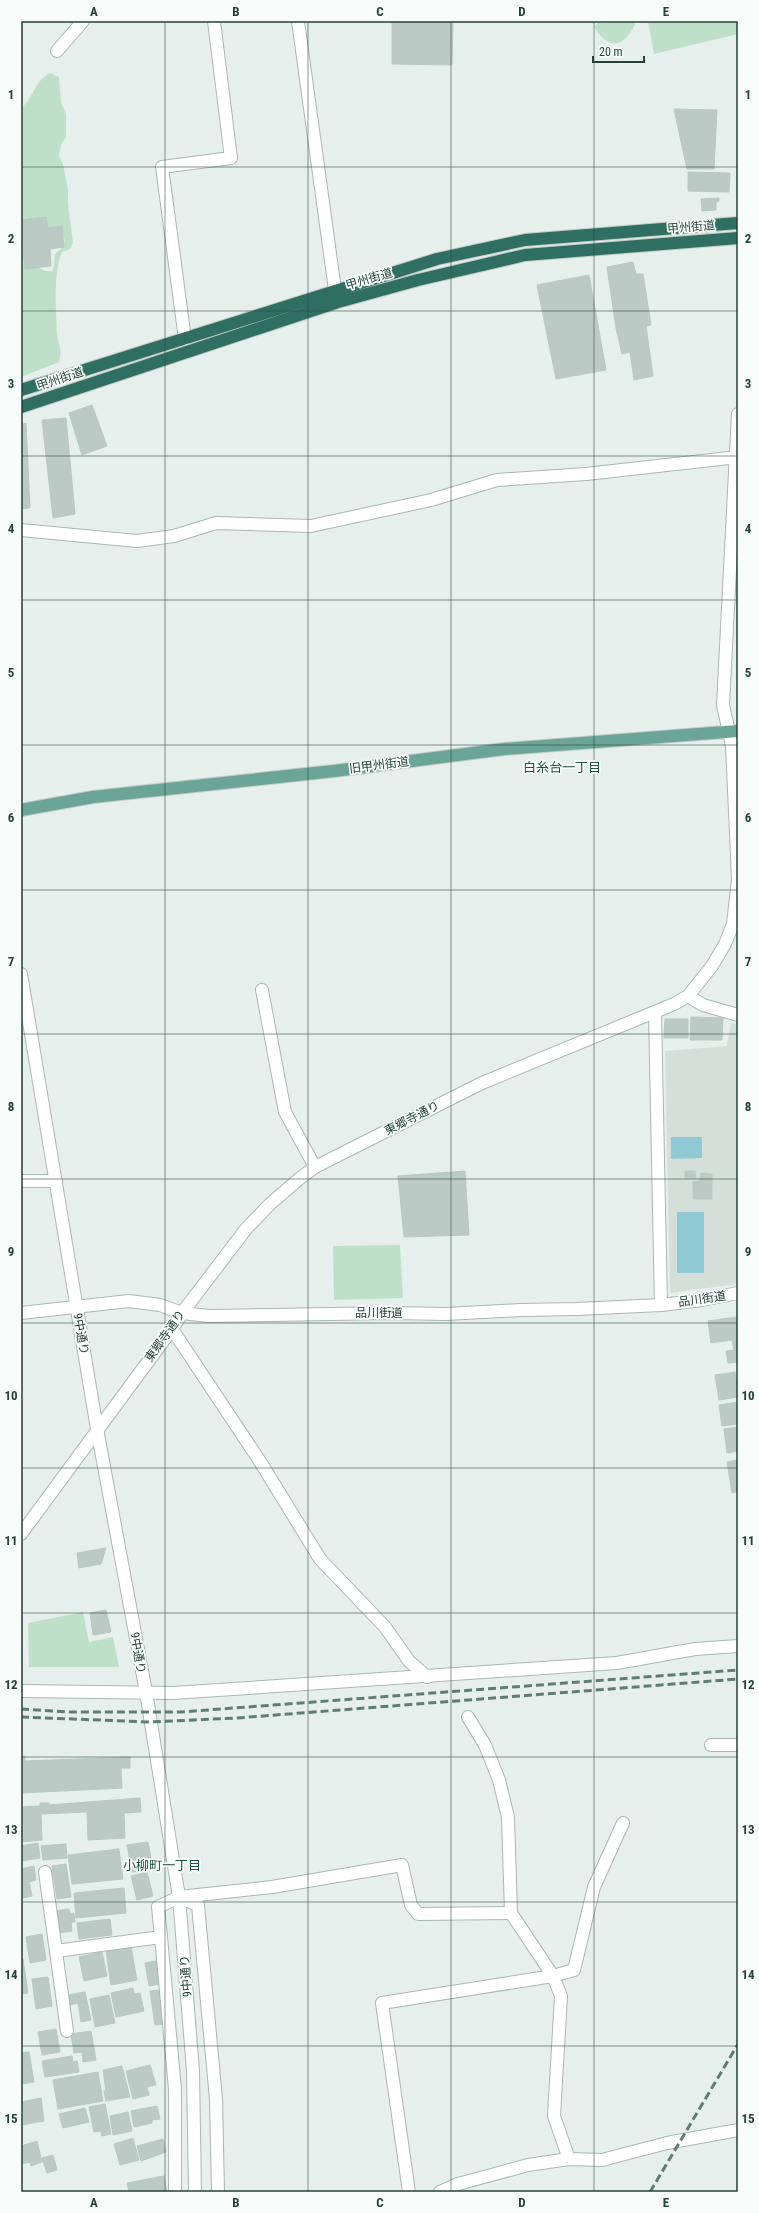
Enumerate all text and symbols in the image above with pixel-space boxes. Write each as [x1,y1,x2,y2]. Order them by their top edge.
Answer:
text: A [90,4,98,19]
text: B [232,4,240,19]
text: C [376,4,384,19]
text: D [518,4,526,19]
text: E [663,4,670,19]
scale bar [593,38,644,64]
text: 20 m [599,45,623,59]
text: 1 [8,87,14,102]
text: 1 [745,87,751,102]
street label: 甲州街道 [666,218,716,236]
text: 2 [8,231,15,246]
text: 2 [745,231,752,246]
street label: 甲州街道 [344,266,394,292]
street label: 甲州街道 [35,365,85,393]
text: 3 [8,376,14,391]
text: 3 [745,376,751,391]
text: 4 [8,521,15,536]
text: 4 [745,521,752,536]
text: 5 [8,665,15,680]
text: 5 [745,665,752,680]
street label: 旧甲州街道 [348,754,410,776]
district label: 白糸台一丁目 [523,760,601,775]
text: 6 [8,810,15,825]
text: 6 [745,810,752,825]
text: 7 [8,954,15,969]
text: 7 [745,954,752,969]
street label: 東郷寺通り [382,1098,442,1138]
text: 8 [8,1099,14,1114]
text: 8 [745,1099,751,1114]
text: 9 [8,1244,14,1259]
text: 9 [745,1244,751,1259]
street label: 品川街道 [677,1289,727,1309]
street label: 品川街道 [355,1306,403,1320]
street label: 東郷寺通り [142,1307,188,1365]
street label: 9中通り [70,1312,92,1356]
text: 10 [4,1388,18,1403]
text: 10 [741,1388,755,1403]
text: 11 [4,1533,18,1548]
text: 11 [741,1533,755,1548]
street label: 9中通り [127,1631,149,1675]
text: 12 [4,1677,18,1692]
text: 12 [741,1677,755,1692]
text: 13 [4,1822,18,1837]
text: 13 [741,1822,755,1837]
district label: 小柳町一丁目 [123,1858,201,1873]
street label: 9中通り [178,1955,194,1997]
text: 14 [4,1967,18,1982]
text: 14 [741,1967,755,1982]
text: 15 [4,2111,18,2126]
text: 15 [741,2111,755,2126]
text: A [90,2195,98,2210]
text: B [232,2195,240,2210]
text: C [376,2195,384,2210]
text: D [518,2195,526,2210]
text: E [663,2195,670,2210]

